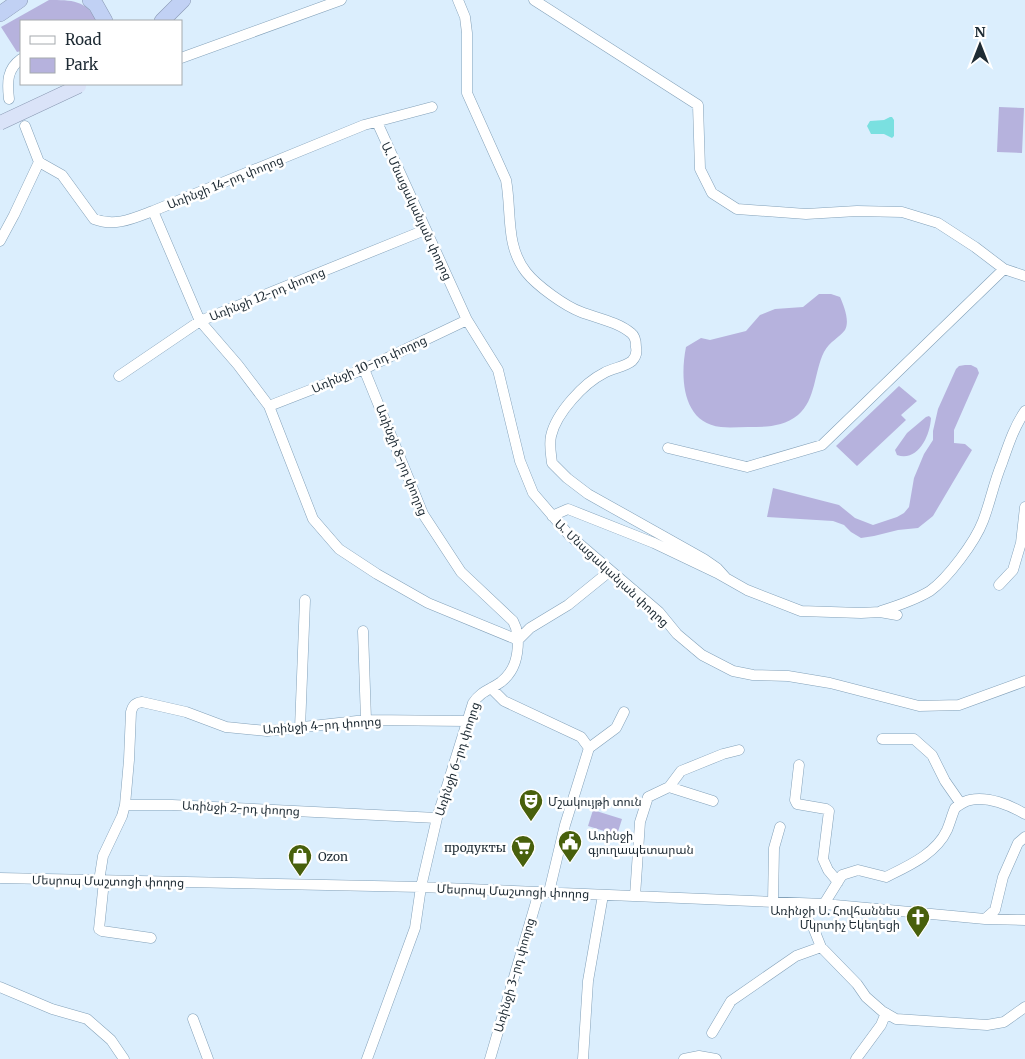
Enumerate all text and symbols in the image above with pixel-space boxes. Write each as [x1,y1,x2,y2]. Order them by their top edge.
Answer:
legend [20,20,182,85]
north arrow [955,20,1005,70]
text: N [974,23,986,41]
text: Road [65,30,101,49]
text: Park [65,55,99,74]
street label: Ա. Մնացականյան փողոց [378,139,456,283]
street label: Առինջի 14-րդ փողոց [165,152,285,212]
street label: Առինջի 12-րդ փողոց [207,264,327,324]
street label: Առինջի 10-րդ փողոց [309,332,429,396]
street label: Առինջի 8-րդ փողոց [373,402,431,518]
street label: Ա. Մնացականյան փողոց [552,516,672,630]
street label: Առինջի 6-րդ փողոց [431,700,483,818]
street label: Առինջի 4-րդ փողոց [262,713,382,737]
theatre icon: Մշակույթի տուն [518,788,544,822]
place label: Մշակույթի տուն [548,794,642,809]
street label: Առինջի 2-րդ փողոց [182,797,300,819]
place label: Առինջի գյուղապետարան [588,828,694,857]
public building icon: Առինջի գյուղապետարան [557,829,583,863]
supermarket icon: продукты [510,834,536,868]
place label: продукты [444,840,506,855]
shop icon: Ozon [287,843,313,877]
place label: Ozon [318,849,348,864]
street label: Մեսրոպ Մաշտոցի փողոց [32,872,184,890]
street label: Մեսրոպ Մաշտոցի փողոց [436,881,590,901]
place label: Առինջի Ս. Հովհաննես Մկրտիչ Եկեղեցի [770,903,900,932]
church icon: Առինջի Ս. Հովհաննես Մկրտիչ Եկեղեցի [905,904,931,938]
street label: Առինջի 3-րդ փողոց [490,916,538,1034]

